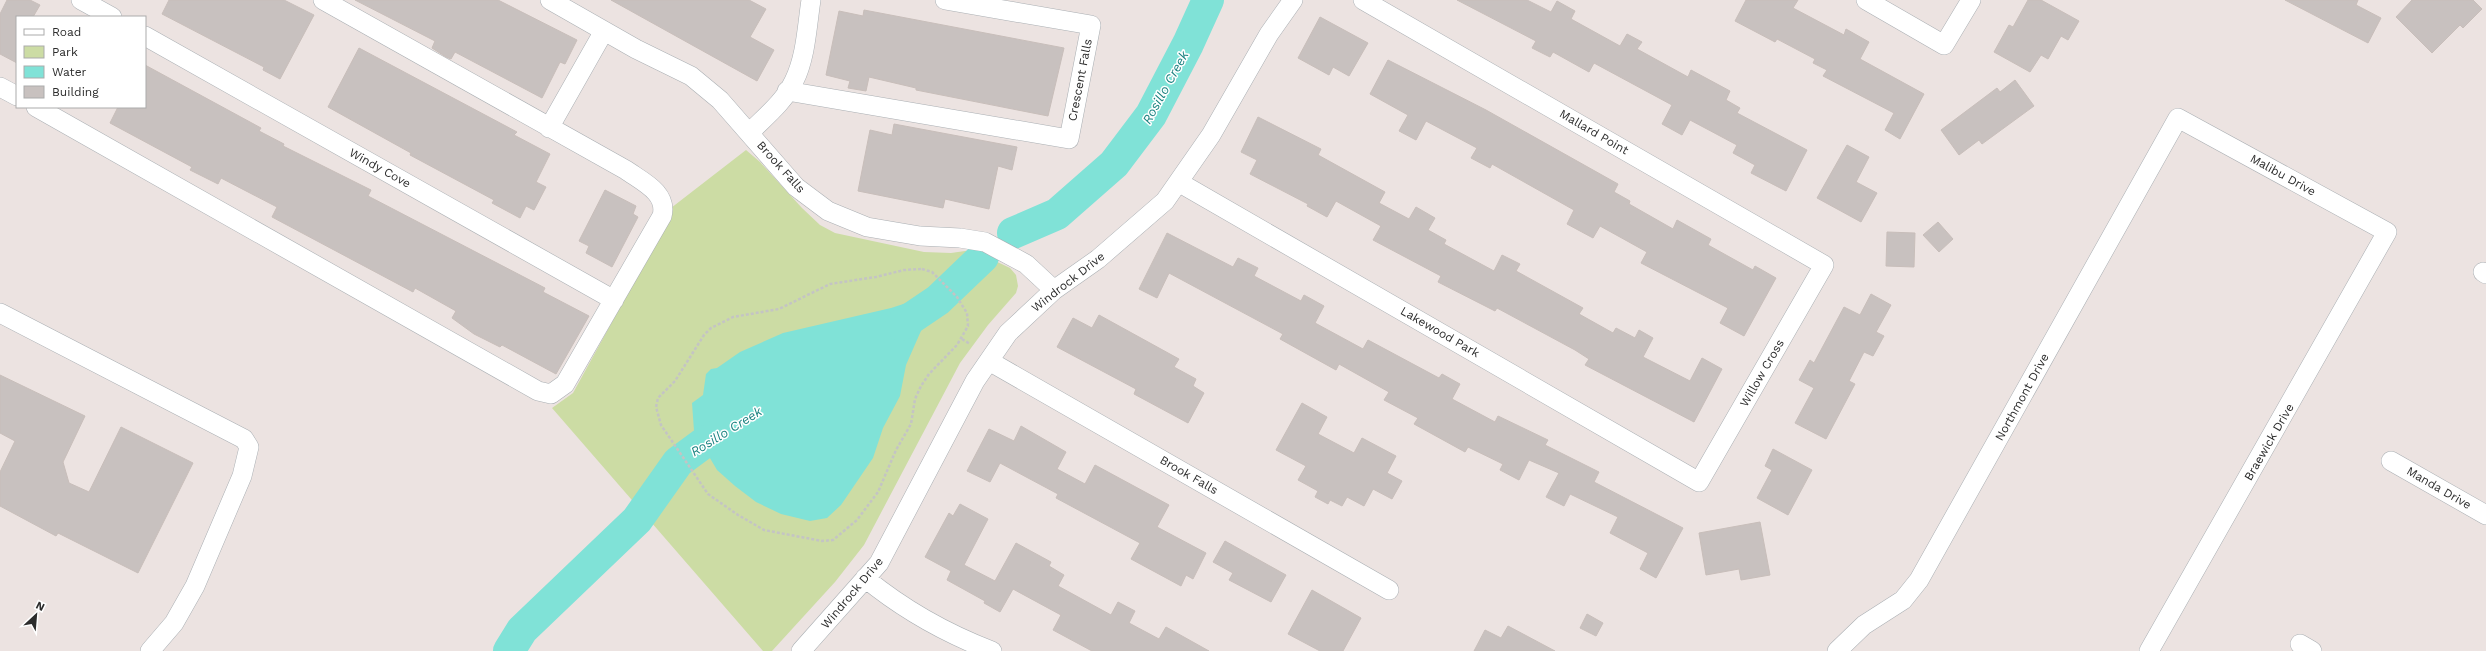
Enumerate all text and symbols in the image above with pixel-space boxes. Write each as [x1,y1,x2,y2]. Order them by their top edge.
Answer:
legend [16,16,146,108]
text: Road [52,25,81,39]
street label: Crescent Falls [1065,38,1095,122]
text: Park [52,45,78,59]
water label: Rosillo Creek [1139,47,1192,126]
text: Water [52,65,87,79]
text: Building [52,85,99,99]
street label: Mallard Point [1557,107,1631,157]
street label: Brook Falls [754,138,808,196]
street label: Windy Cove [347,145,413,191]
street label: Malibu Drive [2248,151,2318,199]
street label: Windrock Drive [1029,249,1107,315]
street label: Lakewood Park [1398,304,1482,360]
street label: Willow Cross [1737,337,1787,409]
street label: Northmont Drive [1992,351,2052,443]
street label: Braewick Drive [2241,401,2297,483]
water label: Rosillo Creek [688,403,765,459]
street label: Brook Falls [1157,453,1221,497]
street label: Manda Drive [2404,464,2474,512]
street label: Windrock Drive [818,554,886,632]
north arrow [16,595,56,635]
text: N [34,599,47,614]

